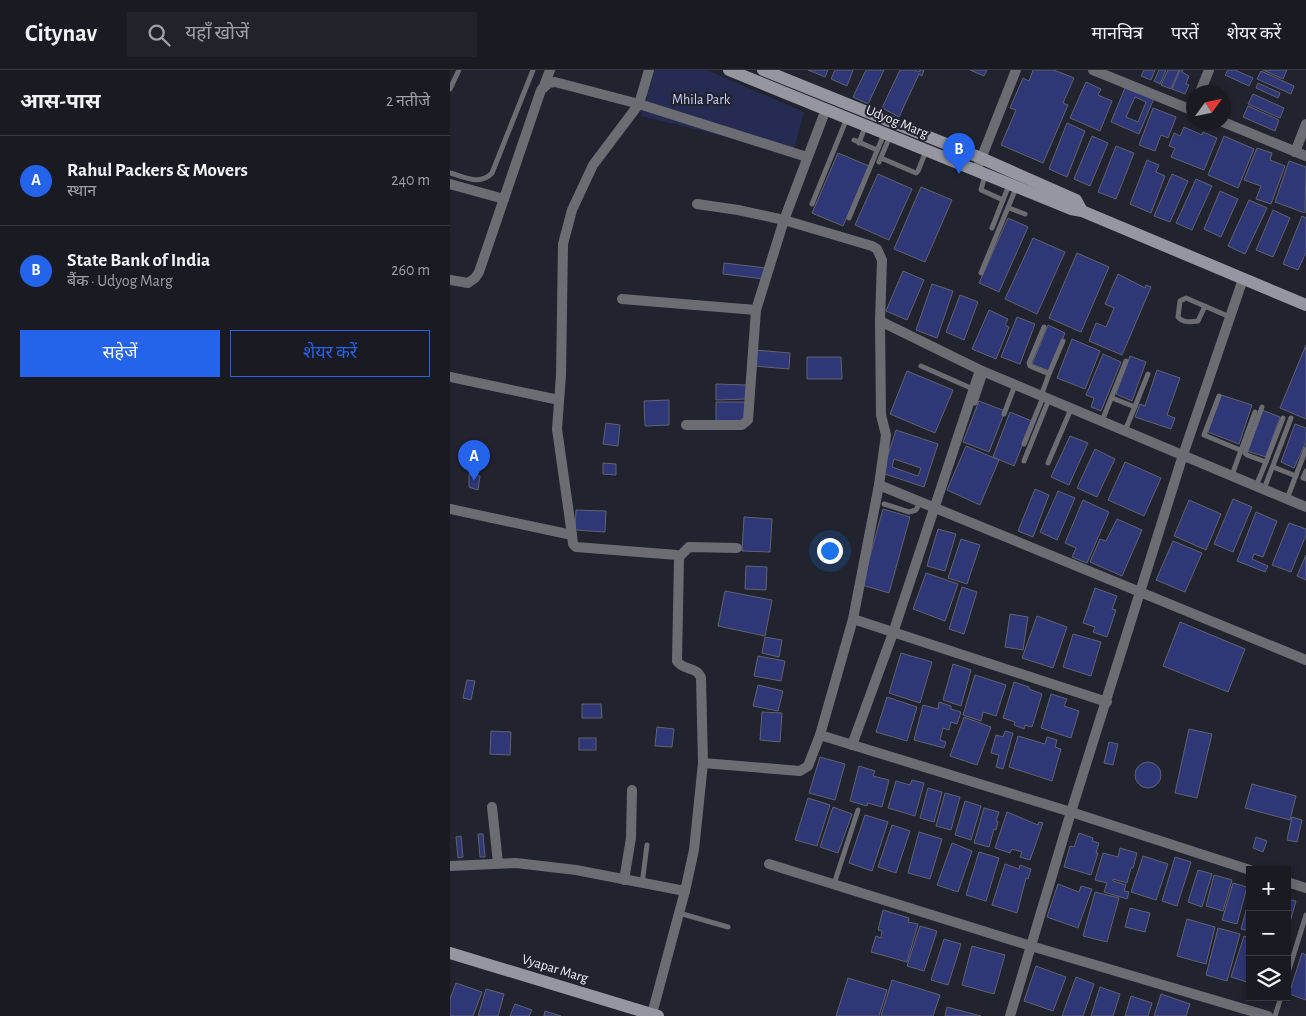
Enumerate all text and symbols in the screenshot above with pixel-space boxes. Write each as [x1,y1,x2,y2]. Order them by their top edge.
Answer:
search box [127,12,477,57]
icon: search [145,21,173,49]
text: Citynav [25,22,97,46]
text: यहाँ खोजें [185,24,249,43]
text: मानचित्र [1091,25,1143,43]
text: परतें [1171,25,1199,43]
text: शेयर करें [1227,25,1281,43]
north arrow [1186,85,1231,130]
text: आस-पास [20,91,101,112]
text: 2 नतीजे [386,93,430,109]
park label: Mhila Park [672,93,731,107]
street label: Udyog Marg [864,103,930,141]
pin: B [943,133,975,174]
text: Rahul Packers & Movers [67,161,248,180]
text: A [31,172,41,188]
text: 240 m [391,172,430,188]
text: स्थान [67,183,96,199]
text: State Bank of India [67,251,210,270]
text: B [31,262,41,278]
text: 260 m [391,262,430,278]
text: बैंक · Udyog Marg [67,273,173,289]
button: सहेजें [20,330,220,377]
button: शेयर करें [230,330,430,377]
pin: A [458,440,490,481]
your location [817,538,843,564]
map controls [1246,866,1291,1001]
button: + [1246,866,1291,911]
button: − [1246,911,1291,956]
street label: Vyapar Marg [520,952,590,986]
button: layers [1246,956,1291,1001]

